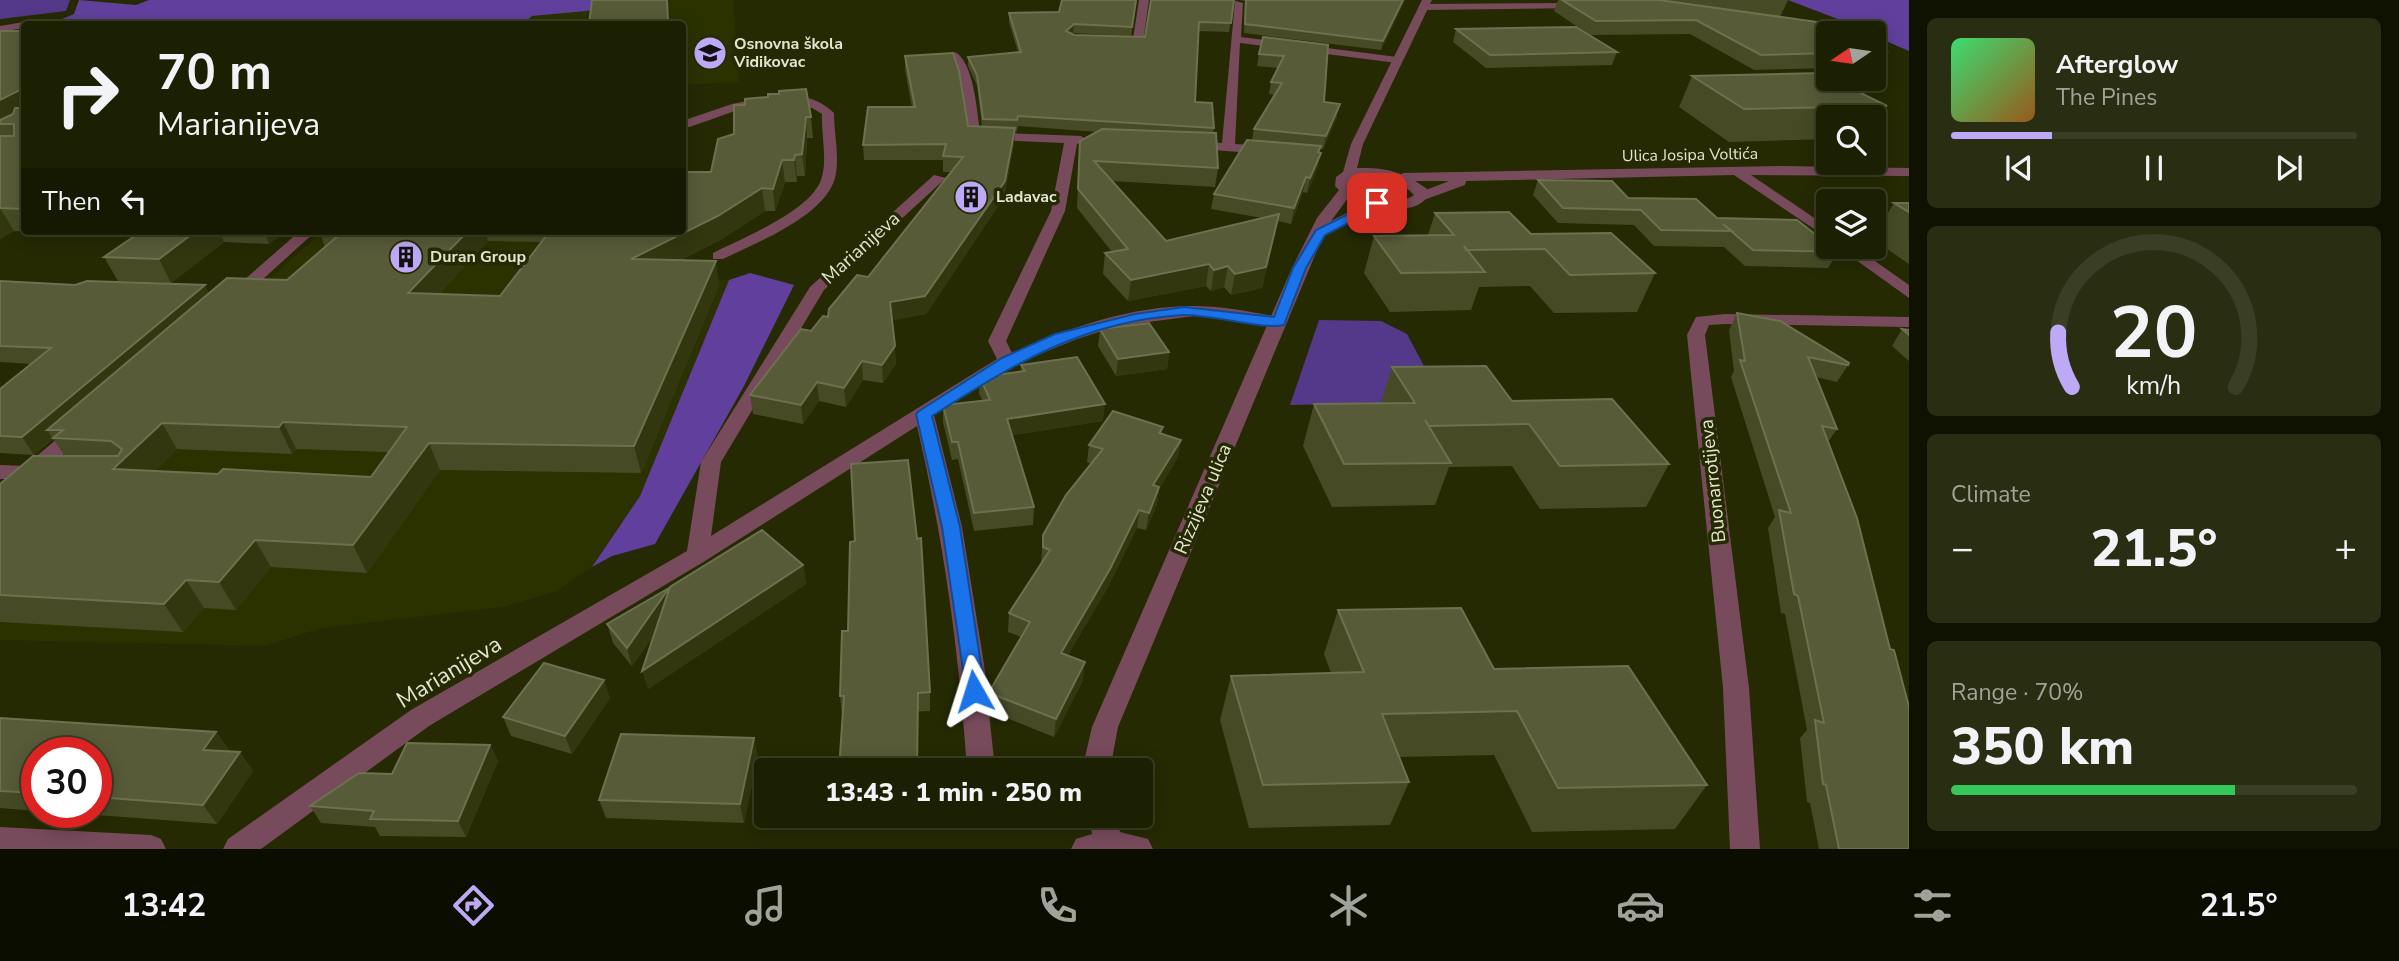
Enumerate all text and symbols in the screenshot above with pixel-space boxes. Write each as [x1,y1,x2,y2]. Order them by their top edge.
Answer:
north arrow [1816,21,1886,91]
map controls [1816,21,1886,259]
place label: Osnovna škola Vidikovac [733,33,843,73]
school or university icon: Osnovna škola Vidikovac [691,34,729,72]
text: 70 m [157,39,272,106]
text: Afterglow [2056,47,2179,82]
icon: right [42,49,133,140]
text: The Pines [2056,82,2157,113]
text: Marianijeva [157,103,320,146]
button: search [1816,105,1886,175]
street label: Ulica Josipa Voltića [1622,143,1758,167]
icon: previous [2000,149,2038,187]
icon: pause [2135,149,2173,187]
icon: next [2270,149,2308,187]
pin [1347,173,1407,233]
building icon: Ladavac [952,178,990,216]
icon: left [115,182,153,220]
text: Then [42,184,101,219]
icon: arrive [1358,184,1396,222]
place label: Ladavac [996,186,1057,208]
button: layers [1816,189,1886,259]
street label: Marianijeva [816,206,906,290]
building icon: Duran Group [387,238,425,276]
place label: Duran Group [430,246,526,268]
text: 20 [2110,283,2198,383]
text: km/h [2126,368,2182,402]
street label: Buonarrotijeva [1694,418,1732,544]
street label: Rizzijeva ulica [1168,440,1238,558]
text: Climate [1951,479,2031,510]
text: 21.5° [2090,513,2218,584]
text: − [1951,523,1974,574]
text: + [2334,523,2357,574]
street label: Marianijeva [391,628,507,716]
position arrow [937,654,1011,728]
text: Range · 70% [1951,677,2083,708]
text: 350 km [1951,711,2134,782]
speed limit sign: 30 [21,737,112,828]
text: 13:43 · 1 min · 250 m [825,775,1082,810]
icon: directions [449,881,498,930]
icon: music [741,881,790,930]
icon: phone [1033,881,1082,930]
icon: climate [1324,881,1373,930]
icon: car [1616,881,1665,930]
icon: filters [1908,881,1957,930]
text: 13:42 [121,884,206,927]
text: 21.5° [2200,884,2278,927]

